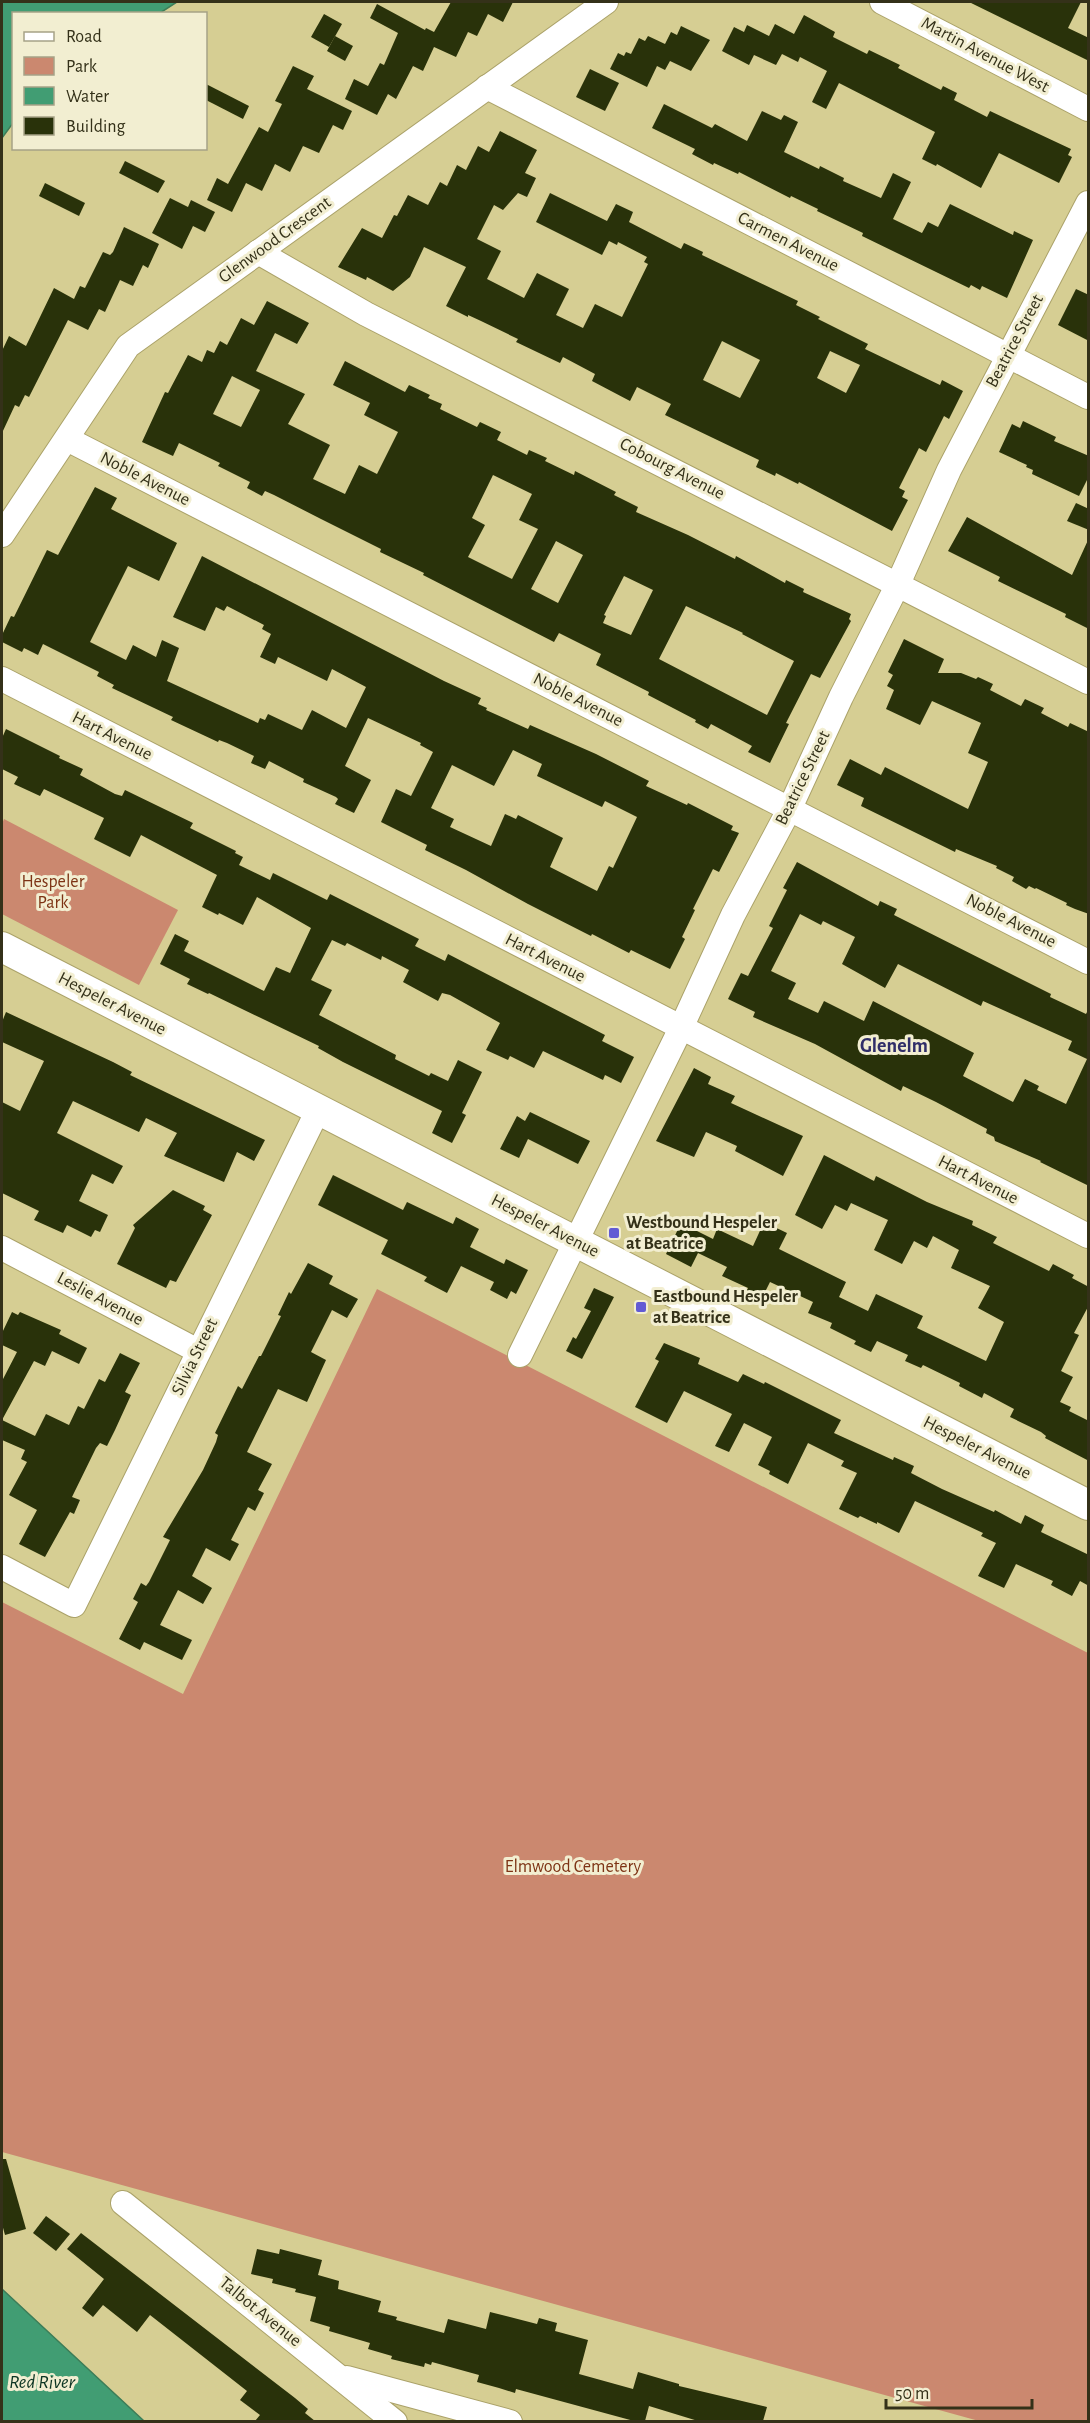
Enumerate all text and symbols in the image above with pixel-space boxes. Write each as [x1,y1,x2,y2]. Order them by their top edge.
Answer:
legend [12,12,207,150]
street label: Martin Avenue West [918,14,1052,96]
text: Road [66,28,102,46]
text: Park [66,58,98,76]
text: Water [66,88,109,106]
text: Building [66,118,126,136]
street label: Glenwood Crescent [215,193,335,287]
street label: Carmen Avenue [735,209,841,275]
street label: Beatrice Street [983,291,1047,391]
street label: Cobourg Avenue [617,435,727,503]
street label: Noble Avenue [97,449,193,509]
street label: Noble Avenue [530,670,626,730]
street label: Hart Avenue [69,708,155,764]
street label: Beatrice Street [772,728,834,828]
park label: Hespeler Park [22,873,85,912]
street label: Noble Avenue [963,891,1059,951]
street label: Hart Avenue [502,930,588,986]
street label: Hespeler Avenue [55,969,169,1039]
district label: Glenelm [860,1036,928,1056]
street label: Hart Avenue [935,1152,1021,1208]
street label: Hespeler Avenue [488,1191,602,1261]
place label: Westbound Hespeler at Beatrice [626,1214,778,1253]
marker: Westbound Hespeler at Beatrice [607,1226,621,1240]
street label: Leslie Avenue [54,1269,146,1329]
place label: Eastbound Hespeler at Beatrice [653,1288,798,1327]
marker: Eastbound Hespeler at Beatrice [634,1300,648,1314]
street label: Silvia Street [169,1316,221,1398]
street label: Hespeler Avenue [920,1413,1034,1483]
park label: Elmwood Cemetery [505,1858,642,1876]
street label: Talbot Avenue [216,2274,304,2350]
water label: Red River [9,2372,76,2392]
scale bar [886,2372,1032,2410]
text: 50 m [895,2385,929,2403]

